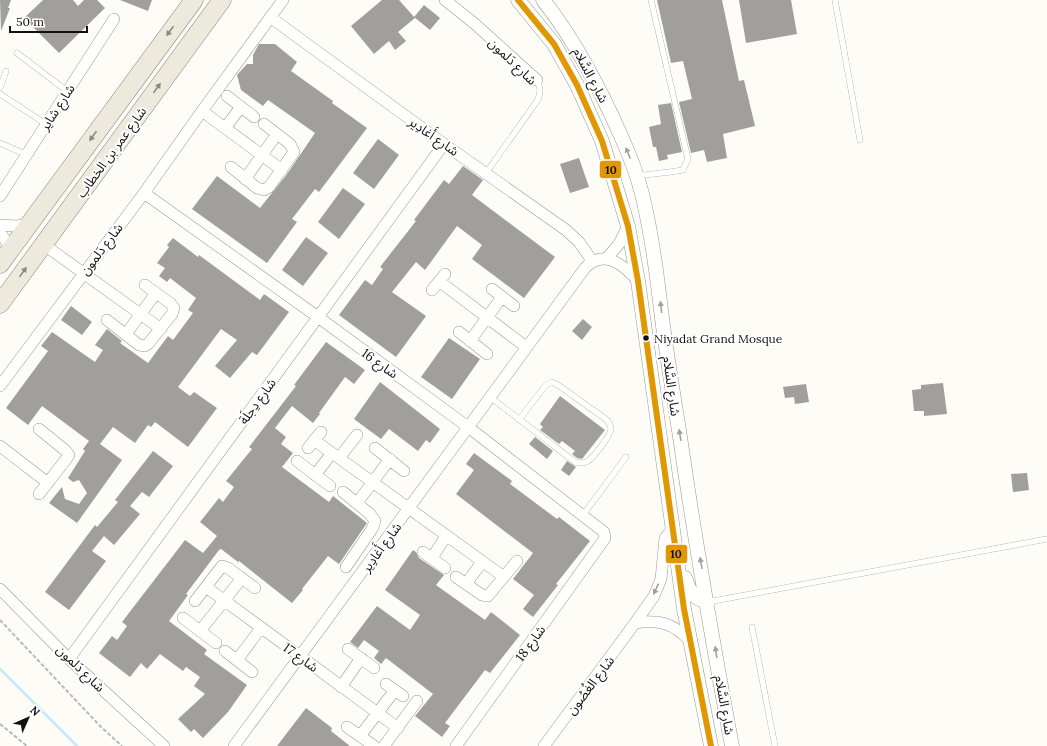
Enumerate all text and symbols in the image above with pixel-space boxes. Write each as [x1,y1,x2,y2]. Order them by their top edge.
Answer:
scale bar [10,8,87,34]
text: 50 m [16,14,44,29]
one-way arrow [166,26,175,37]
street label: شارع دَلمون [483,34,540,90]
street label: شارع السَّلام [567,45,612,107]
street label: شارع شاير [36,81,80,136]
one-way arrow [153,83,162,94]
street label: شارع عمر بن الخطاب [73,103,152,202]
street label: شارع أَغادِير [403,111,463,161]
one-way arrow [90,131,98,141]
one-way arrow [624,146,630,158]
line badge: 10 [599,160,622,179]
text: 10 [605,163,617,177]
street label: شارع دَلمون [76,220,128,280]
one-way arrow [19,267,27,278]
one-way arrow [658,300,664,313]
place label: Niyadat Grand Mosque [654,331,783,346]
marker: Niyadat Grand Mosque [641,333,651,343]
street label: شارع 16 [357,344,401,384]
street label: شارع السَّلام [657,355,684,417]
street label: شارع دِجلَة [235,375,281,429]
one-way arrow [677,429,683,441]
street label: شارع أَغادِير [355,518,407,577]
line badge: 10 [665,544,688,564]
text: 10 [670,547,682,561]
one-way arrow [697,557,703,570]
one-way arrow [653,584,659,595]
street label: شارع 18 [512,622,551,666]
street label: شارع 17 [279,639,322,678]
street label: شارع دَلمون [51,641,108,697]
one-way arrow [712,646,718,659]
street label: شارع الغُصُون [563,652,620,719]
street label: شارع السَّلام [709,674,738,737]
north arrow [8,698,48,738]
text: N [27,703,43,719]

